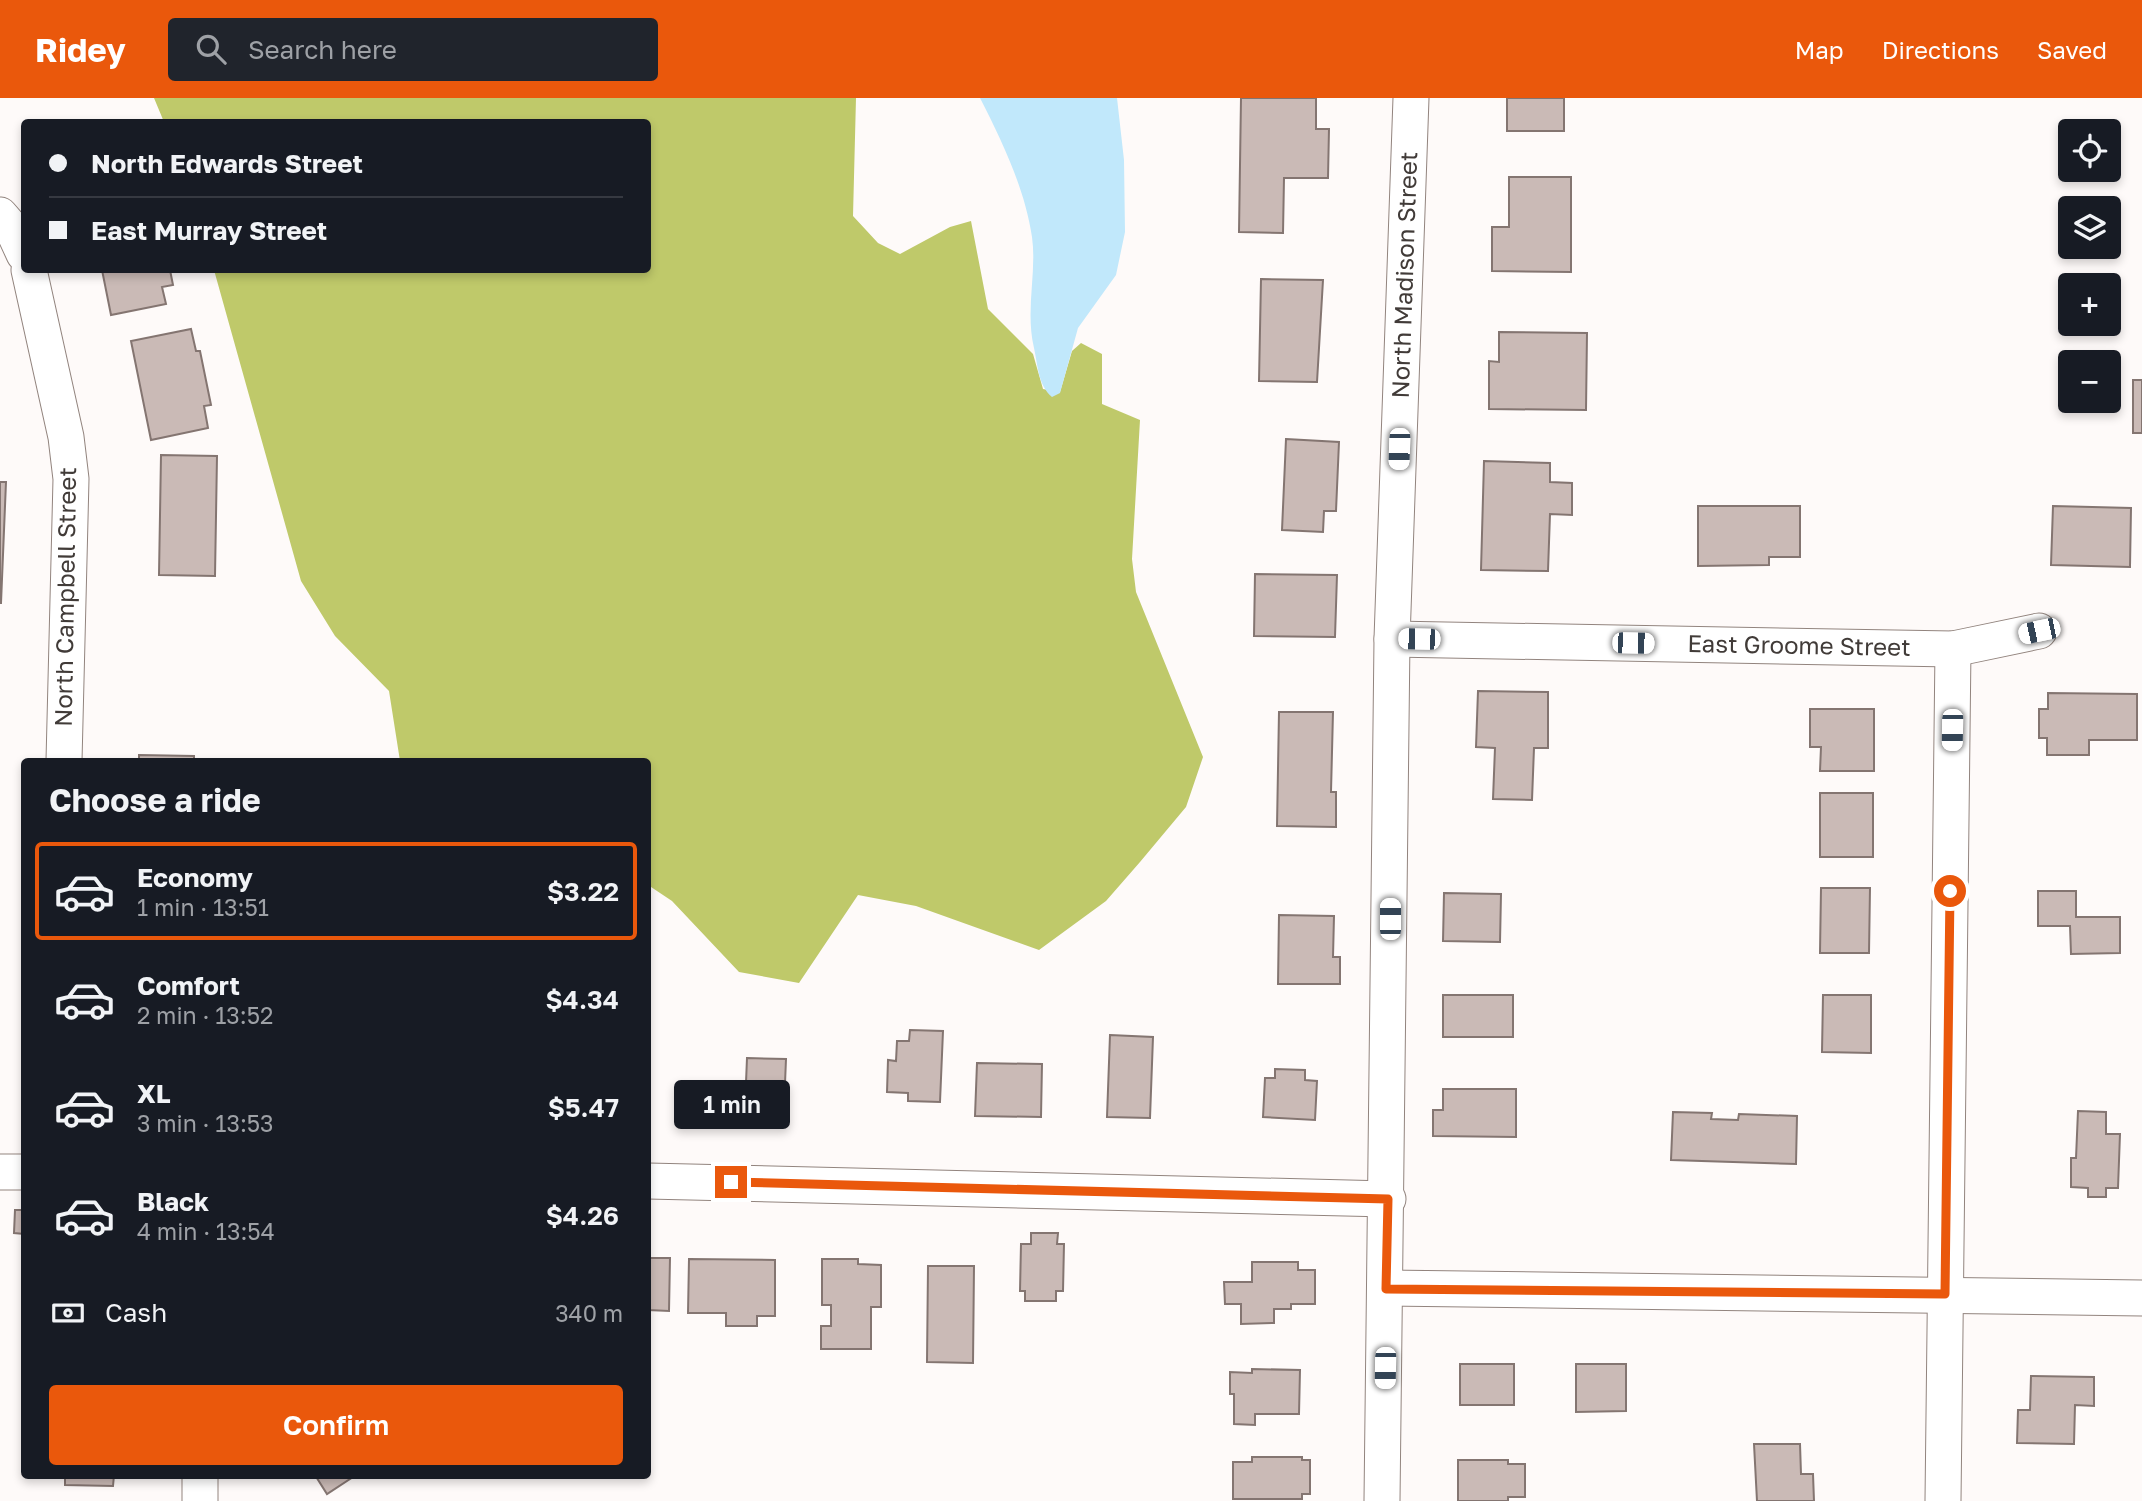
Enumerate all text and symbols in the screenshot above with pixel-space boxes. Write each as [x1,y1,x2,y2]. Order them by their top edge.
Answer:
search box [168,18,658,81]
text: Ridey [35,30,126,69]
icon: search [192,30,230,68]
text: Search here [248,34,397,65]
text: Map [1795,35,1844,64]
text: Directions [1882,35,1999,64]
text: Saved [2037,35,2107,64]
map controls [2058,119,2121,413]
button: locate [2058,119,2121,182]
text: North Edwards Street [91,148,363,179]
street label: North Madison Street [1385,151,1422,399]
button: layers [2058,196,2121,259]
text: East Murray Street [91,215,327,246]
button: + [2058,273,2121,336]
button: − [2058,350,2121,413]
car [1388,428,1411,470]
street label: North Campbell Street [48,467,81,727]
car [2017,616,2062,646]
car [1398,628,1441,650]
street label: East Groome Street [1687,628,1911,661]
car [1612,632,1655,654]
car [1942,709,1963,751]
text: Choose a ride [49,781,261,819]
icon: car [53,860,116,923]
text: Economy [137,862,253,893]
route start [1934,875,1966,907]
text: $3.22 [547,876,619,907]
text: 1 min · 13:51 [137,893,269,921]
car [1380,898,1401,940]
icon: car [53,968,116,1031]
text: Comfort [137,970,240,1001]
text: $4.34 [545,984,619,1015]
text: 2 min · 13:52 [137,1001,273,1029]
icon: car [53,1076,116,1139]
text: XL [137,1078,171,1109]
callout: 1 min [673,1080,789,1130]
text: 1 min [703,1090,761,1118]
text: $5.47 [548,1092,619,1123]
text: 3 min · 13:53 [137,1109,274,1137]
route end [715,1166,747,1198]
icon: car [53,1184,116,1247]
text: Black [137,1186,209,1217]
text: $4.26 [546,1200,619,1231]
text: 4 min · 13:54 [137,1217,275,1245]
icon: cash [49,1294,87,1332]
text: Cash [105,1297,167,1328]
text: 340 m [555,1299,623,1327]
car [1375,1347,1396,1389]
button: Confirm [49,1385,623,1465]

